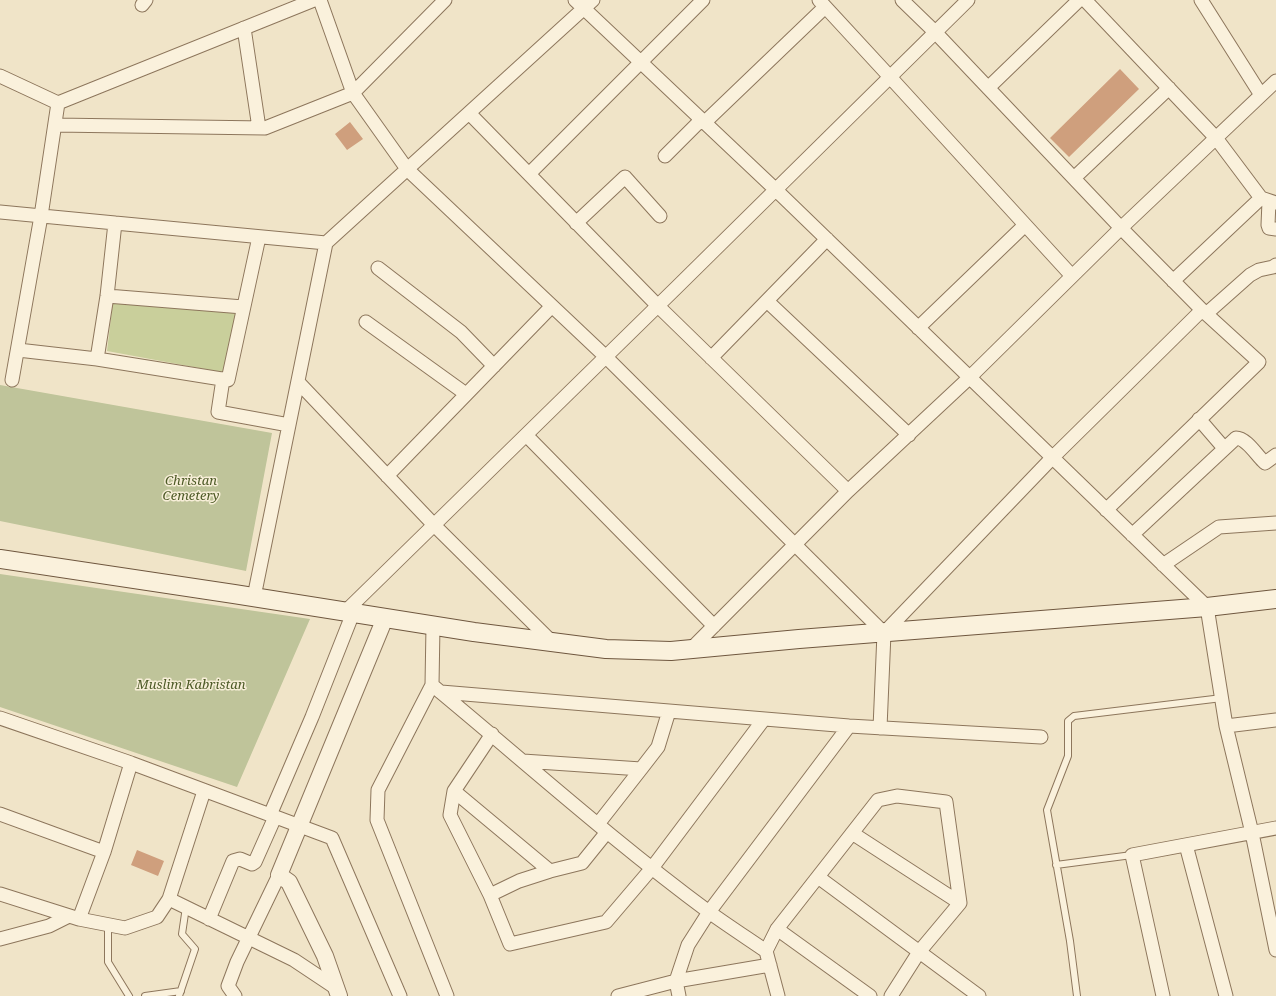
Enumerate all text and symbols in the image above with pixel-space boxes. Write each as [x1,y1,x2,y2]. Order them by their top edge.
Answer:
park label: Christan Cemetery [163,473,219,504]
park label: Muslim Kabristan [136,677,246,693]

